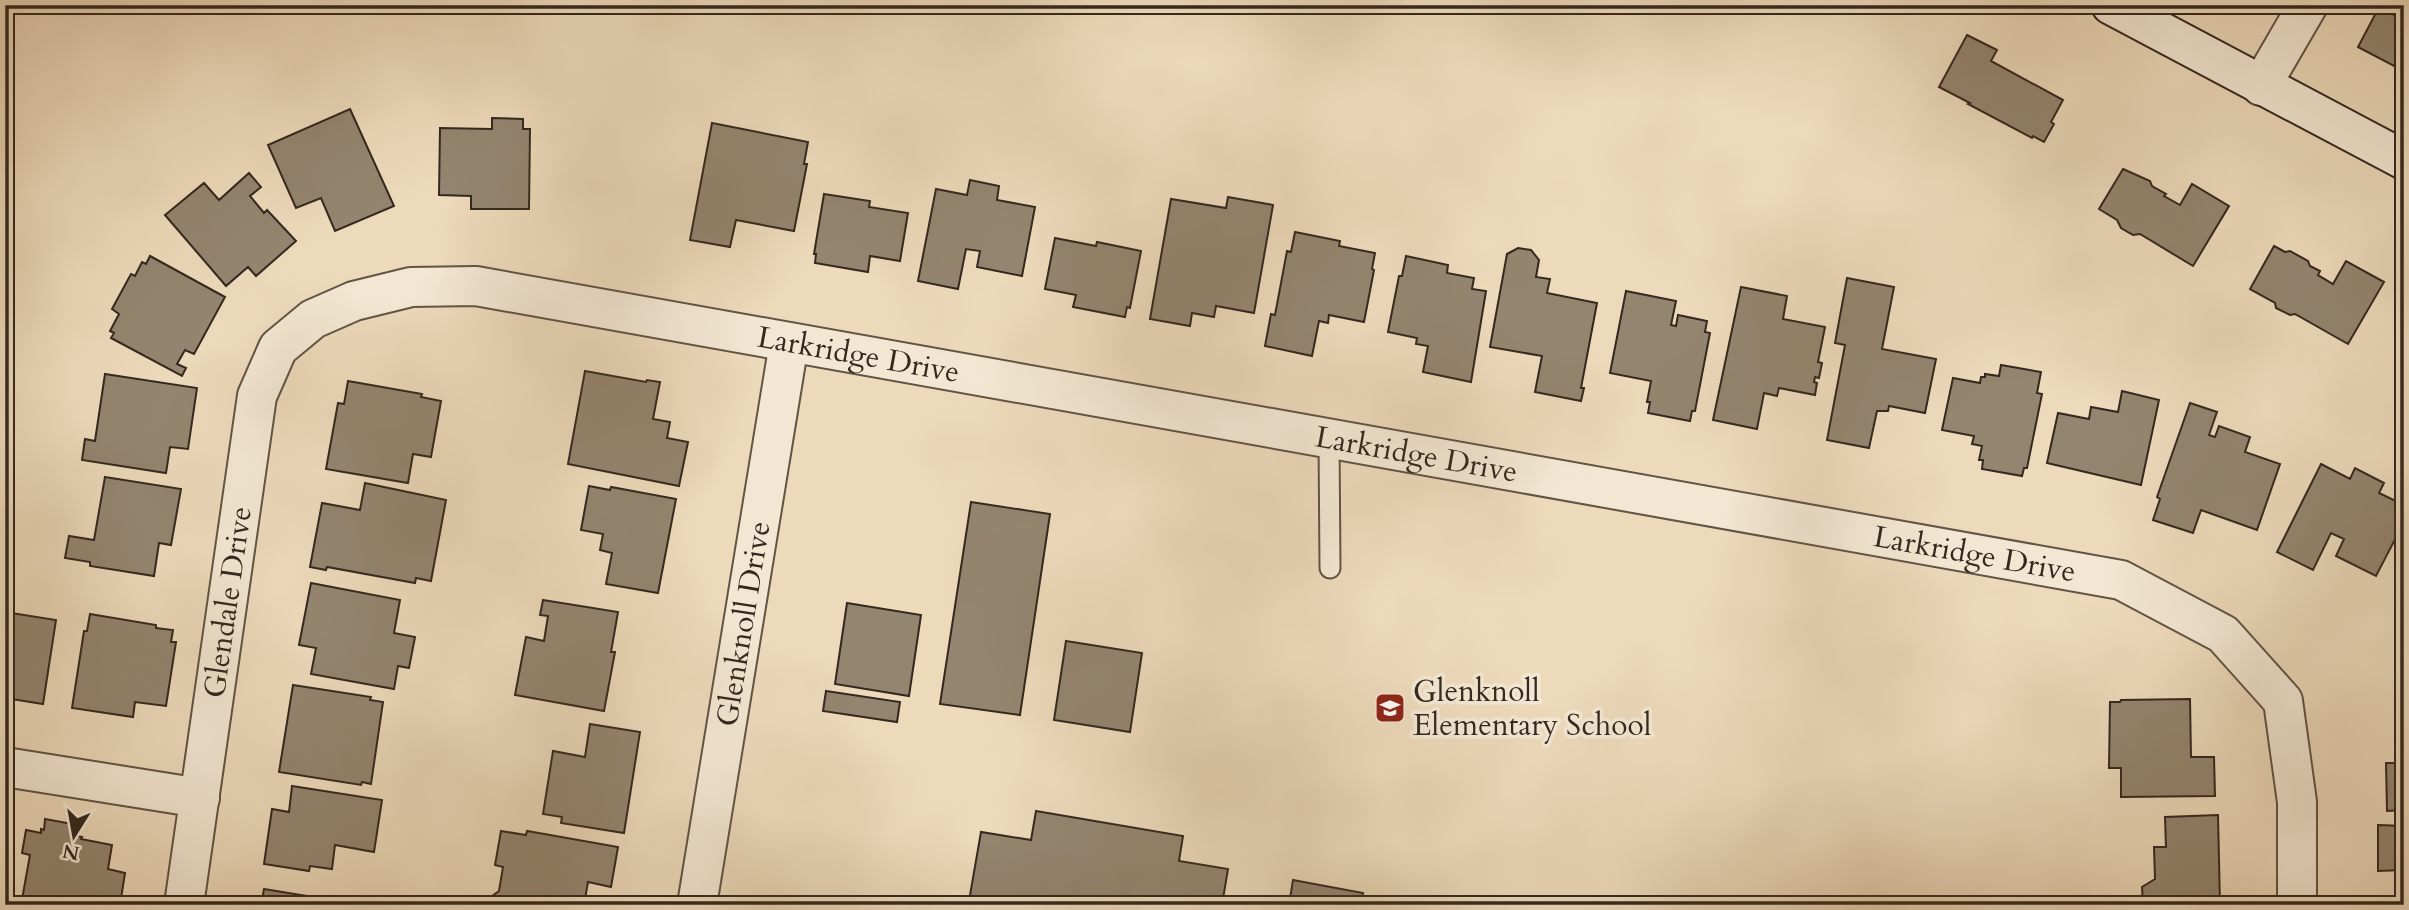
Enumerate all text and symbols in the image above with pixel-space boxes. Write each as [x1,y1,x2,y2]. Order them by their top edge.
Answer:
street label: Larkridge Drive [754,317,963,393]
street label: Larkridge Drive [1312,416,1521,493]
street label: Glendale Drive [194,504,262,701]
street label: Larkridge Drive [1870,516,2079,593]
street label: Glenknoll Drive [707,518,781,729]
place label: Glenknoll Elementary School [1413,671,1652,746]
school or university icon: Glenknoll Elementary School [1373,691,1407,725]
north arrow [38,802,108,872]
text: N [60,837,82,866]

